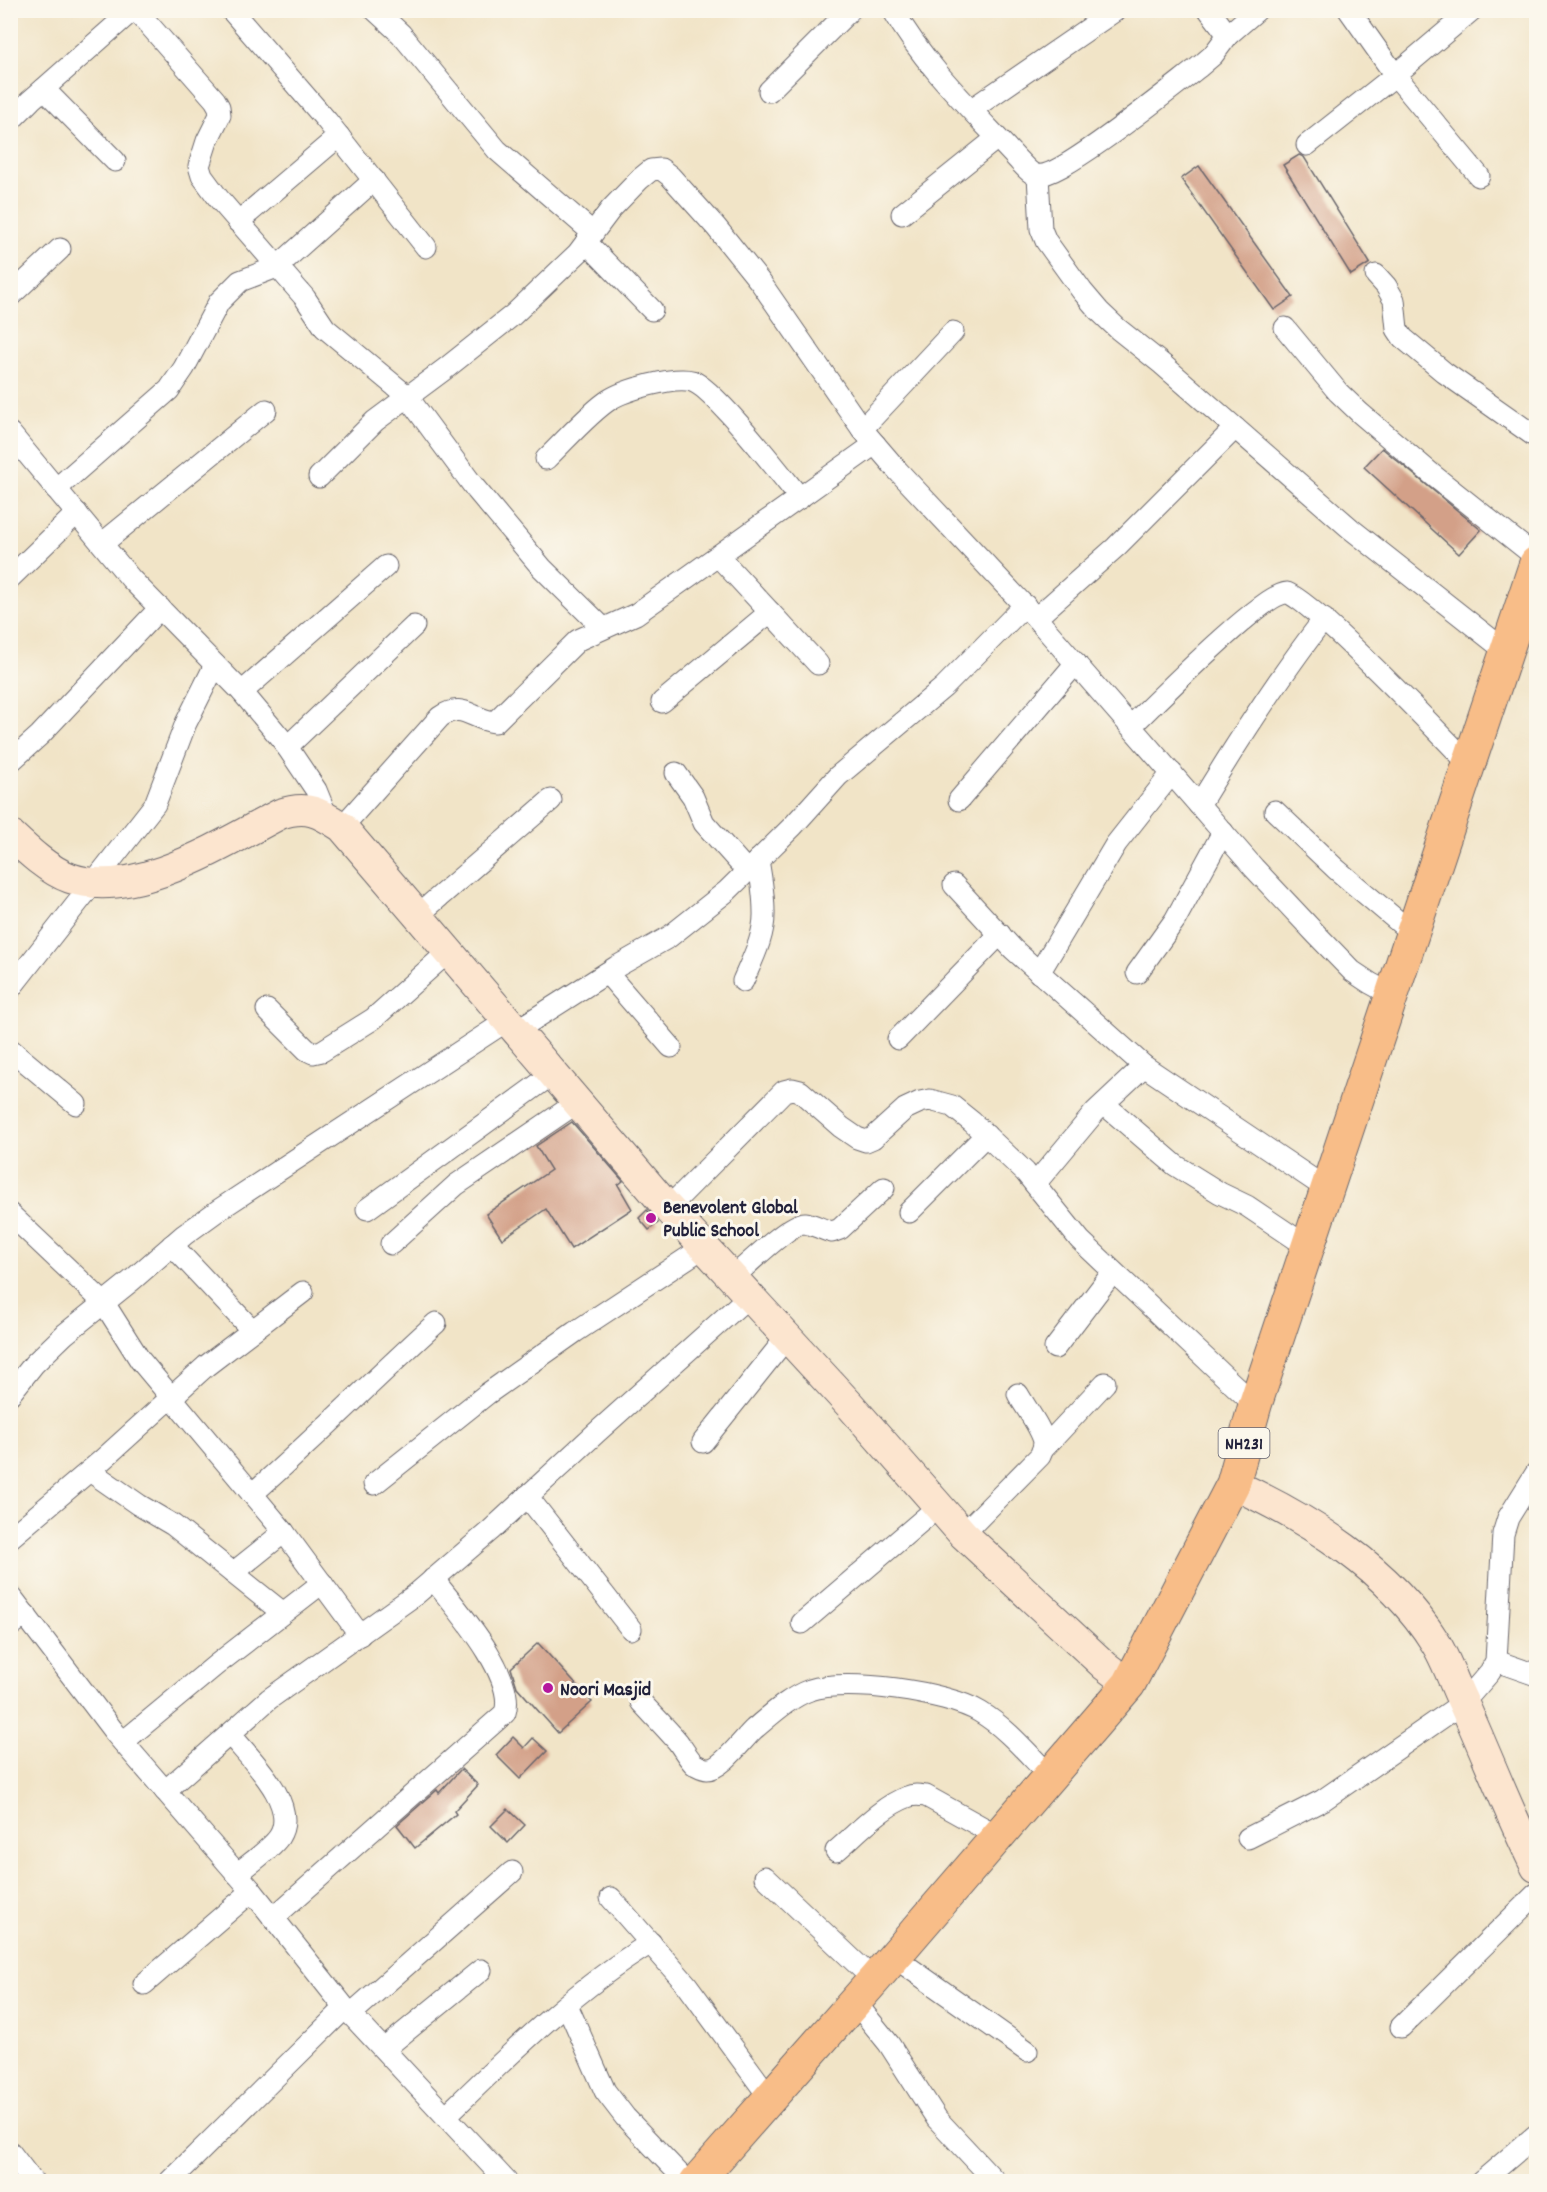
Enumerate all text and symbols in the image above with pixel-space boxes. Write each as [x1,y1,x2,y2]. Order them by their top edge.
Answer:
place label: Benevolent Global Public School [663,1195,798,1246]
marker: Benevolent Global Public School [644,1211,658,1225]
road number: NH231 [1218,1428,1270,1458]
place label: Noori Masjid [560,1677,651,1705]
marker: Noori Masjid [541,1681,555,1695]

